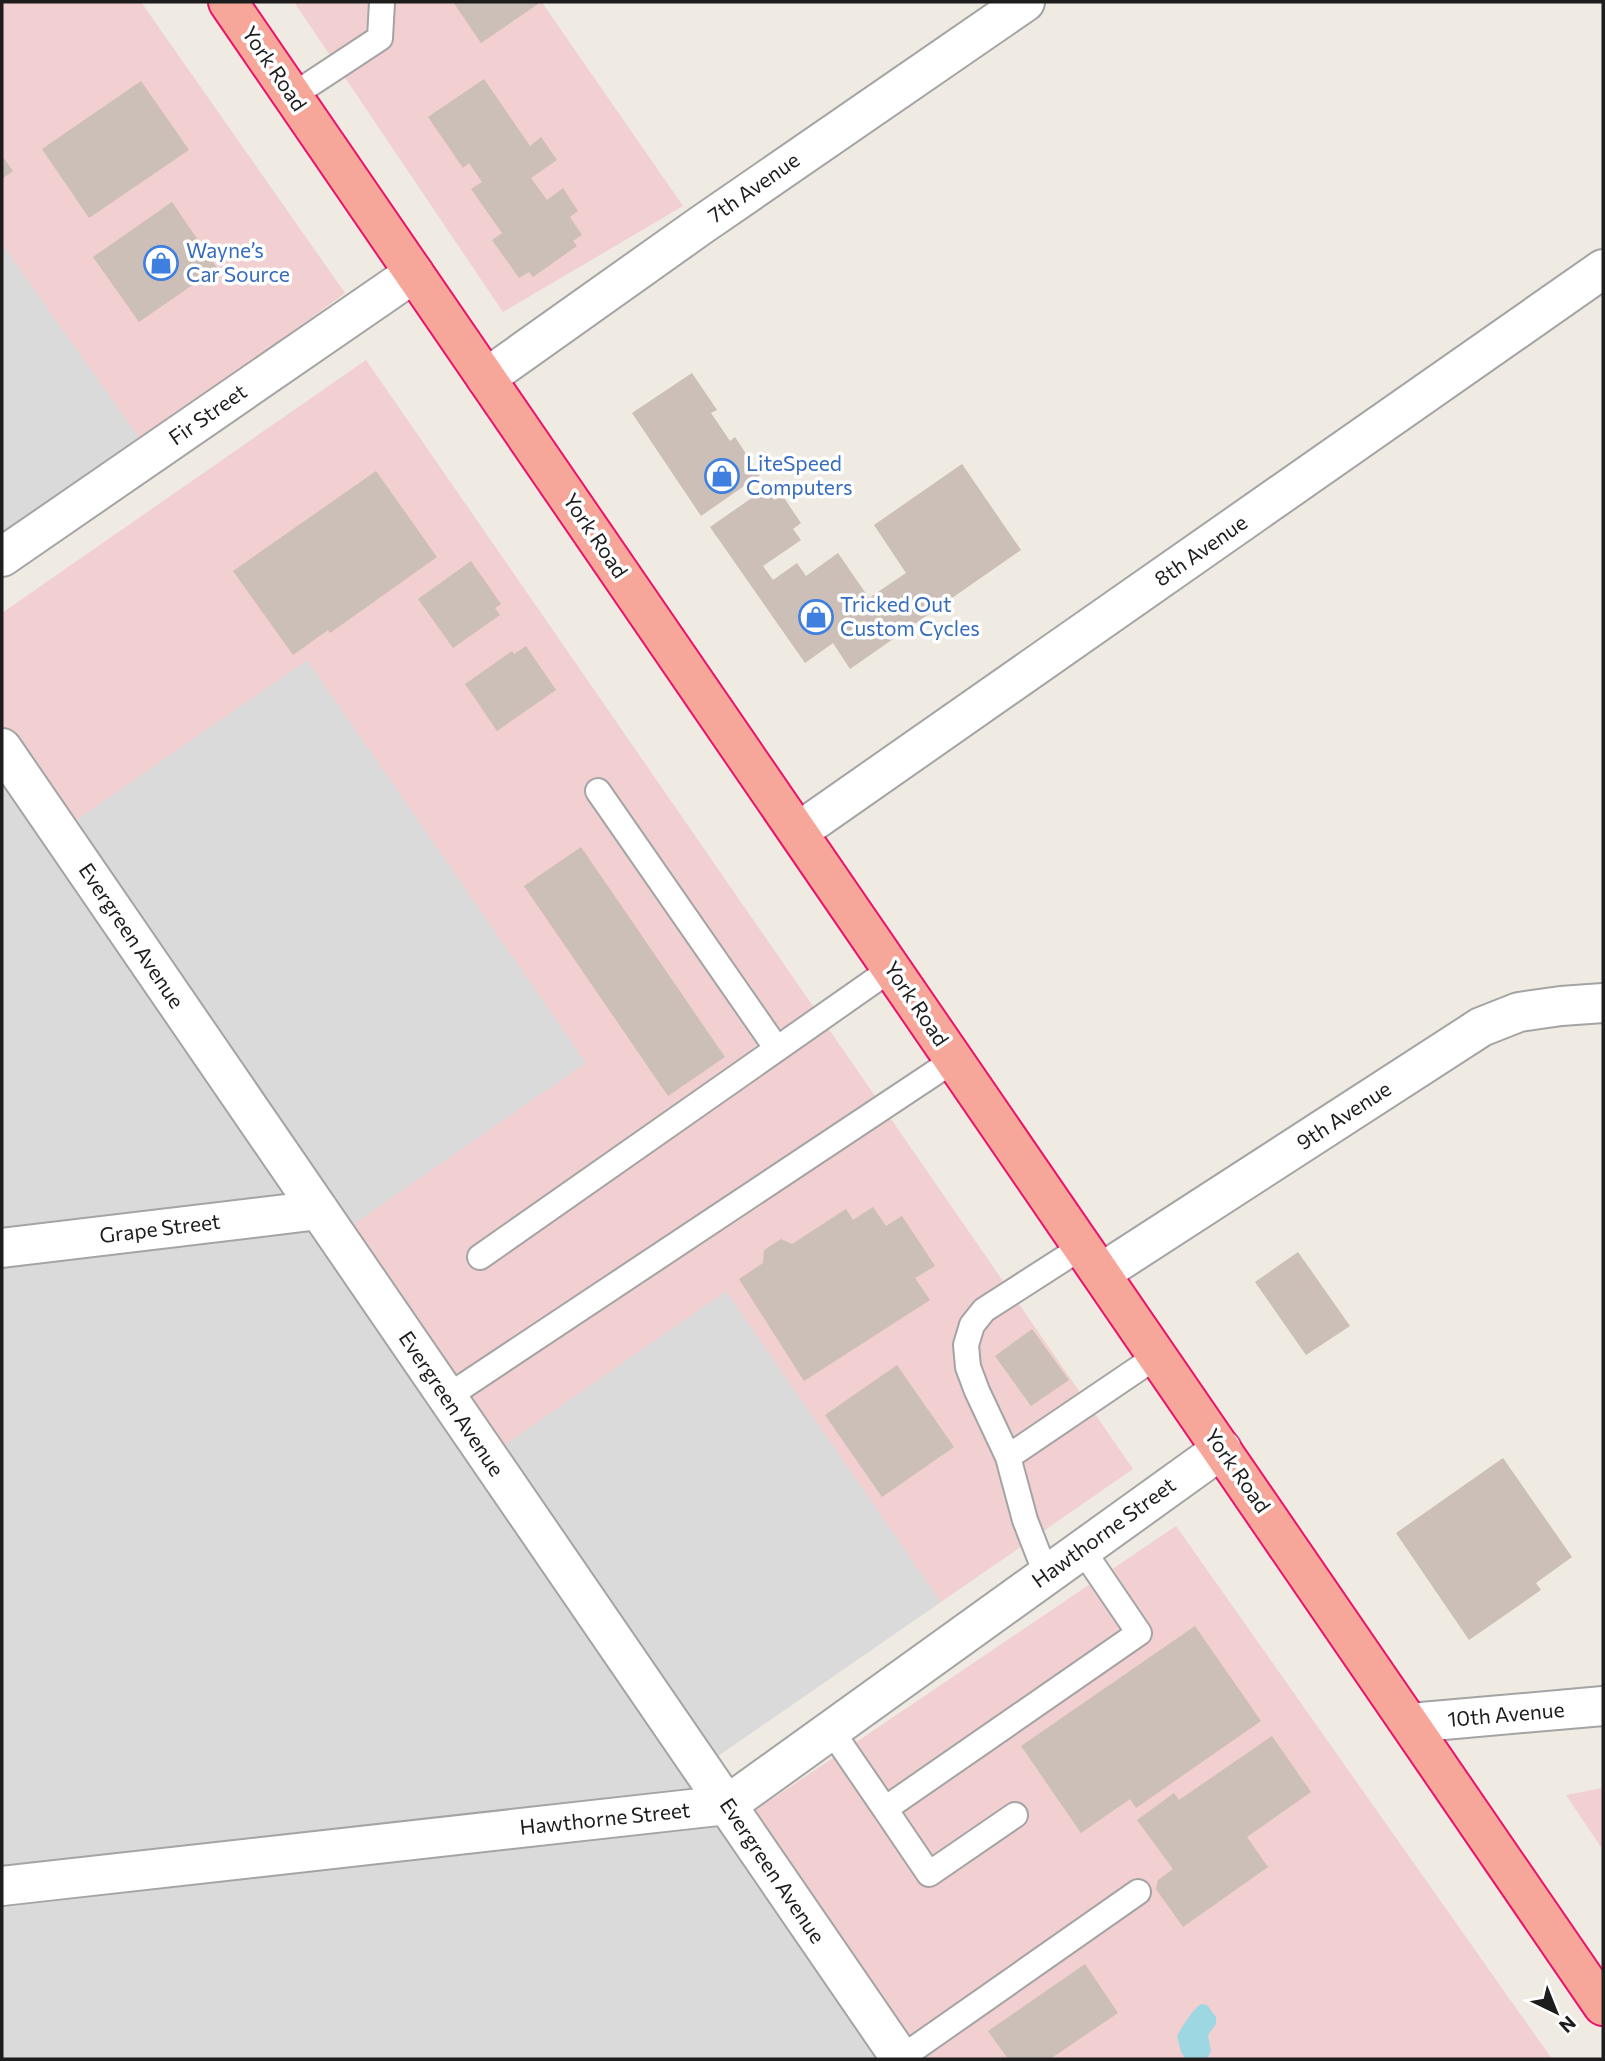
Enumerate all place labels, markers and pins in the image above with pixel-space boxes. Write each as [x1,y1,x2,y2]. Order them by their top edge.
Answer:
place label: Wayne’s Car Source [186,237,290,286]
shop icon: Wayne’s Car Source [142,244,180,282]
place label: LiteSpeed Computers [746,450,853,499]
shop icon: LiteSpeed Computers [703,457,741,495]
place label: Tricked Out Custom Cycles [840,591,980,640]
shop icon: Tricked Out Custom Cycles [797,598,835,636]

